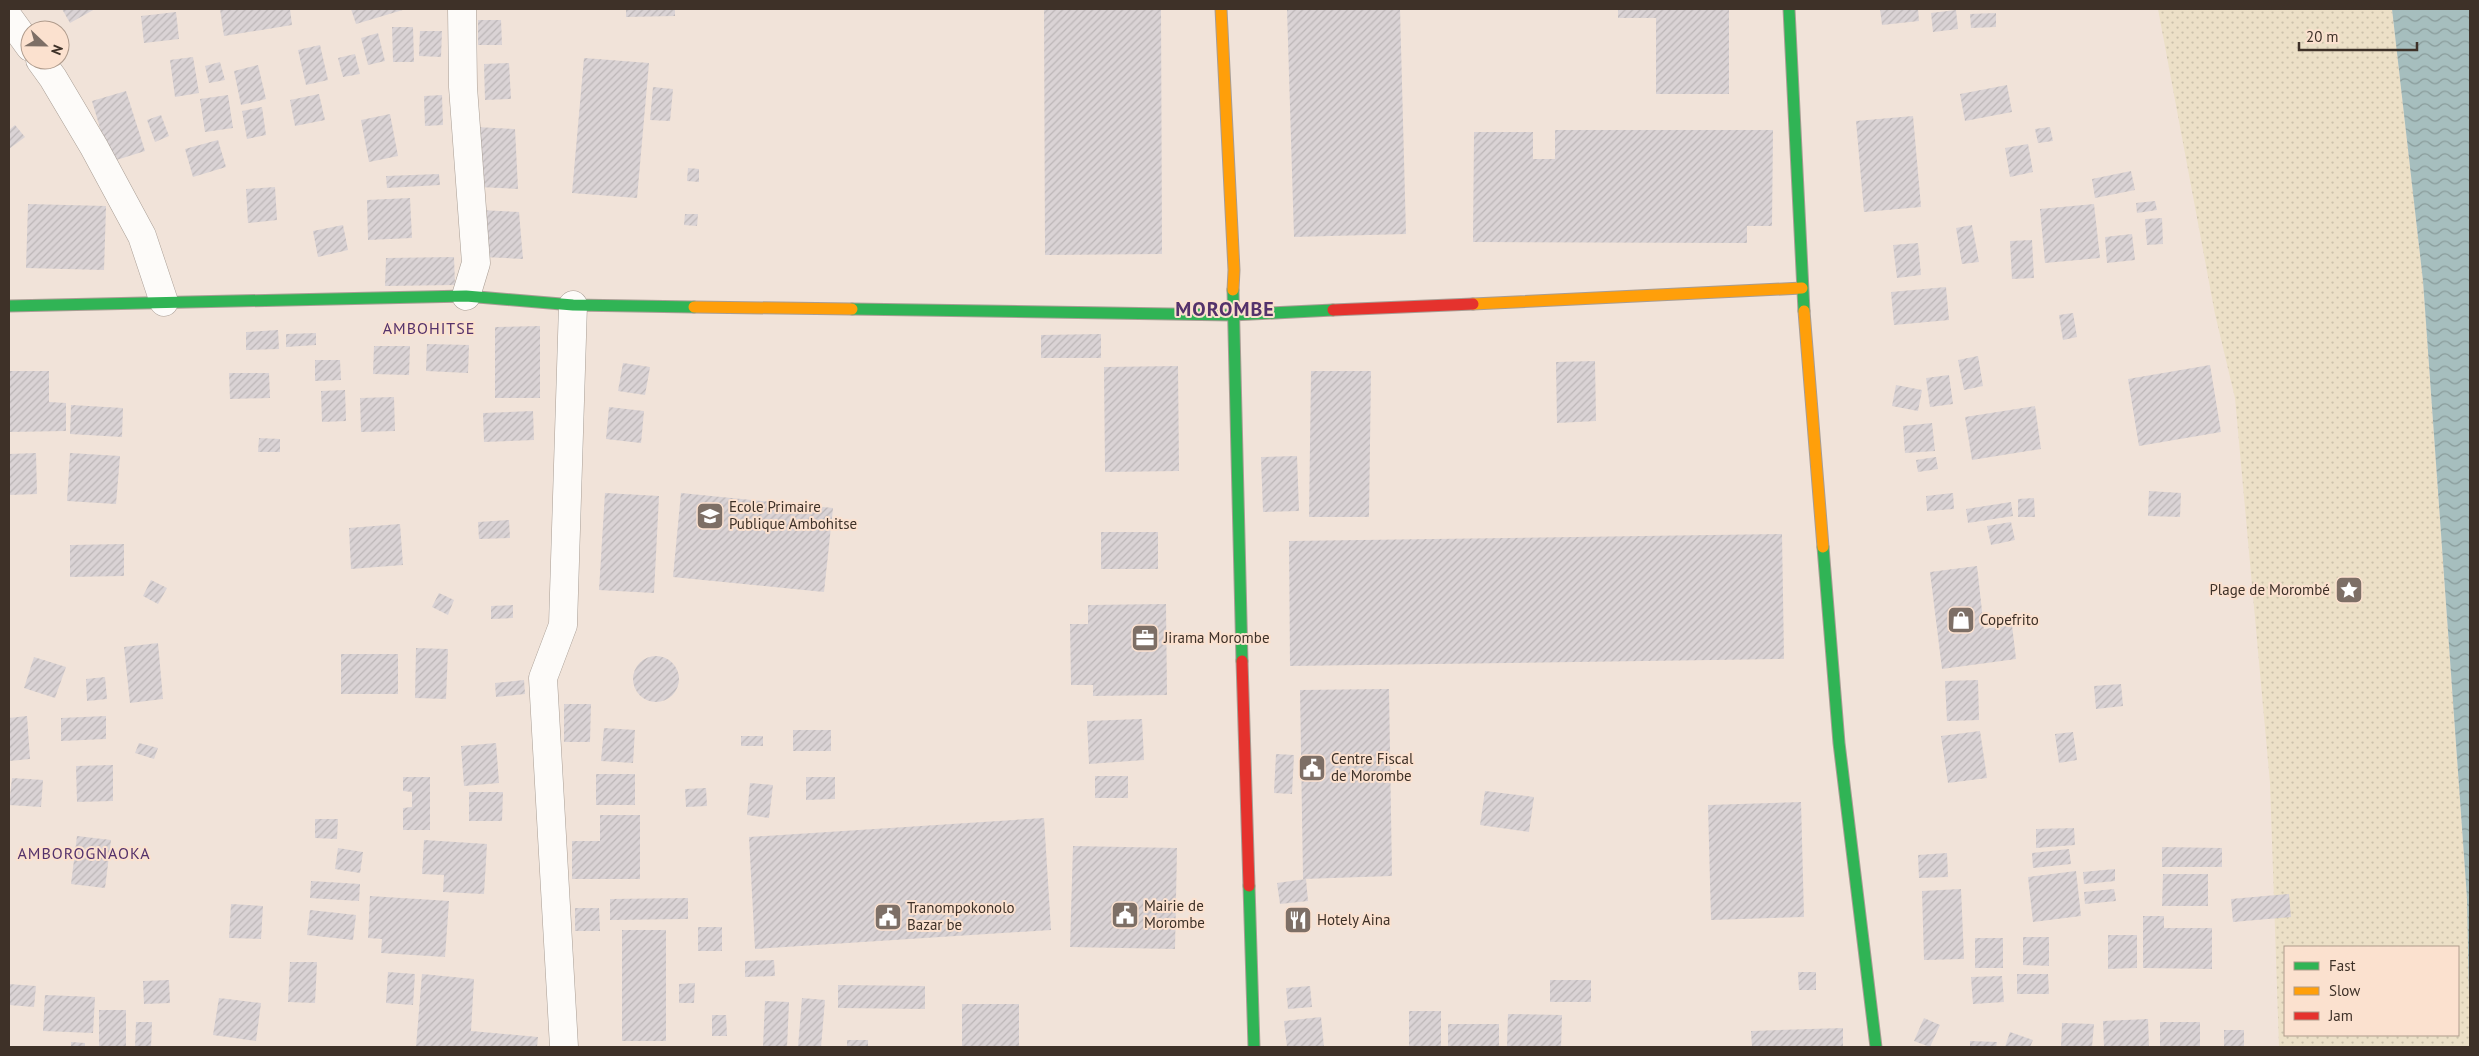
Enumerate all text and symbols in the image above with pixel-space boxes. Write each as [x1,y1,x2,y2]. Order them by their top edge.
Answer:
north arrow [20,20,70,70]
scale bar [2299,20,2416,52]
text: 20 m [2306,27,2339,46]
text: N [47,42,67,58]
district label: MOROMBE [1175,296,1275,322]
district label: AMBOHITSE [383,318,475,338]
place label: Ecole Primaire Publique Ambohitse [729,497,857,533]
school or university icon: Ecole Primaire Publique Ambohitse [695,501,725,531]
place icon: Plage de Morombé [2334,575,2364,605]
place label: Plage de Morombé [2209,580,2330,599]
shop icon: Copefrito [1946,605,1976,635]
place label: Copefrito [1980,610,2039,629]
office icon: Jirama Morombe [1130,623,1160,653]
place label: Jirama Morombe [1163,628,1270,647]
place label: Centre Fiscal de Morombe [1331,749,1414,785]
public building icon: Centre Fiscal de Morombe [1297,753,1327,783]
district label: AMBOROGNAOKA [17,843,151,863]
place label: Mairie de Morombe [1144,896,1205,932]
place label: Tranompokonolo Bazar be [907,898,1015,934]
public building icon: Mairie de Morombe [1110,900,1140,930]
public building icon: Tranompokonolo Bazar be [873,902,903,932]
restaurant icon: Hotely Aina [1283,905,1313,935]
place label: Hotely Aina [1317,910,1390,929]
legend [2284,946,2459,1036]
text: Fast [2329,956,2356,975]
text: Slow [2329,981,2360,1000]
text: Jam [2328,1006,2353,1025]

